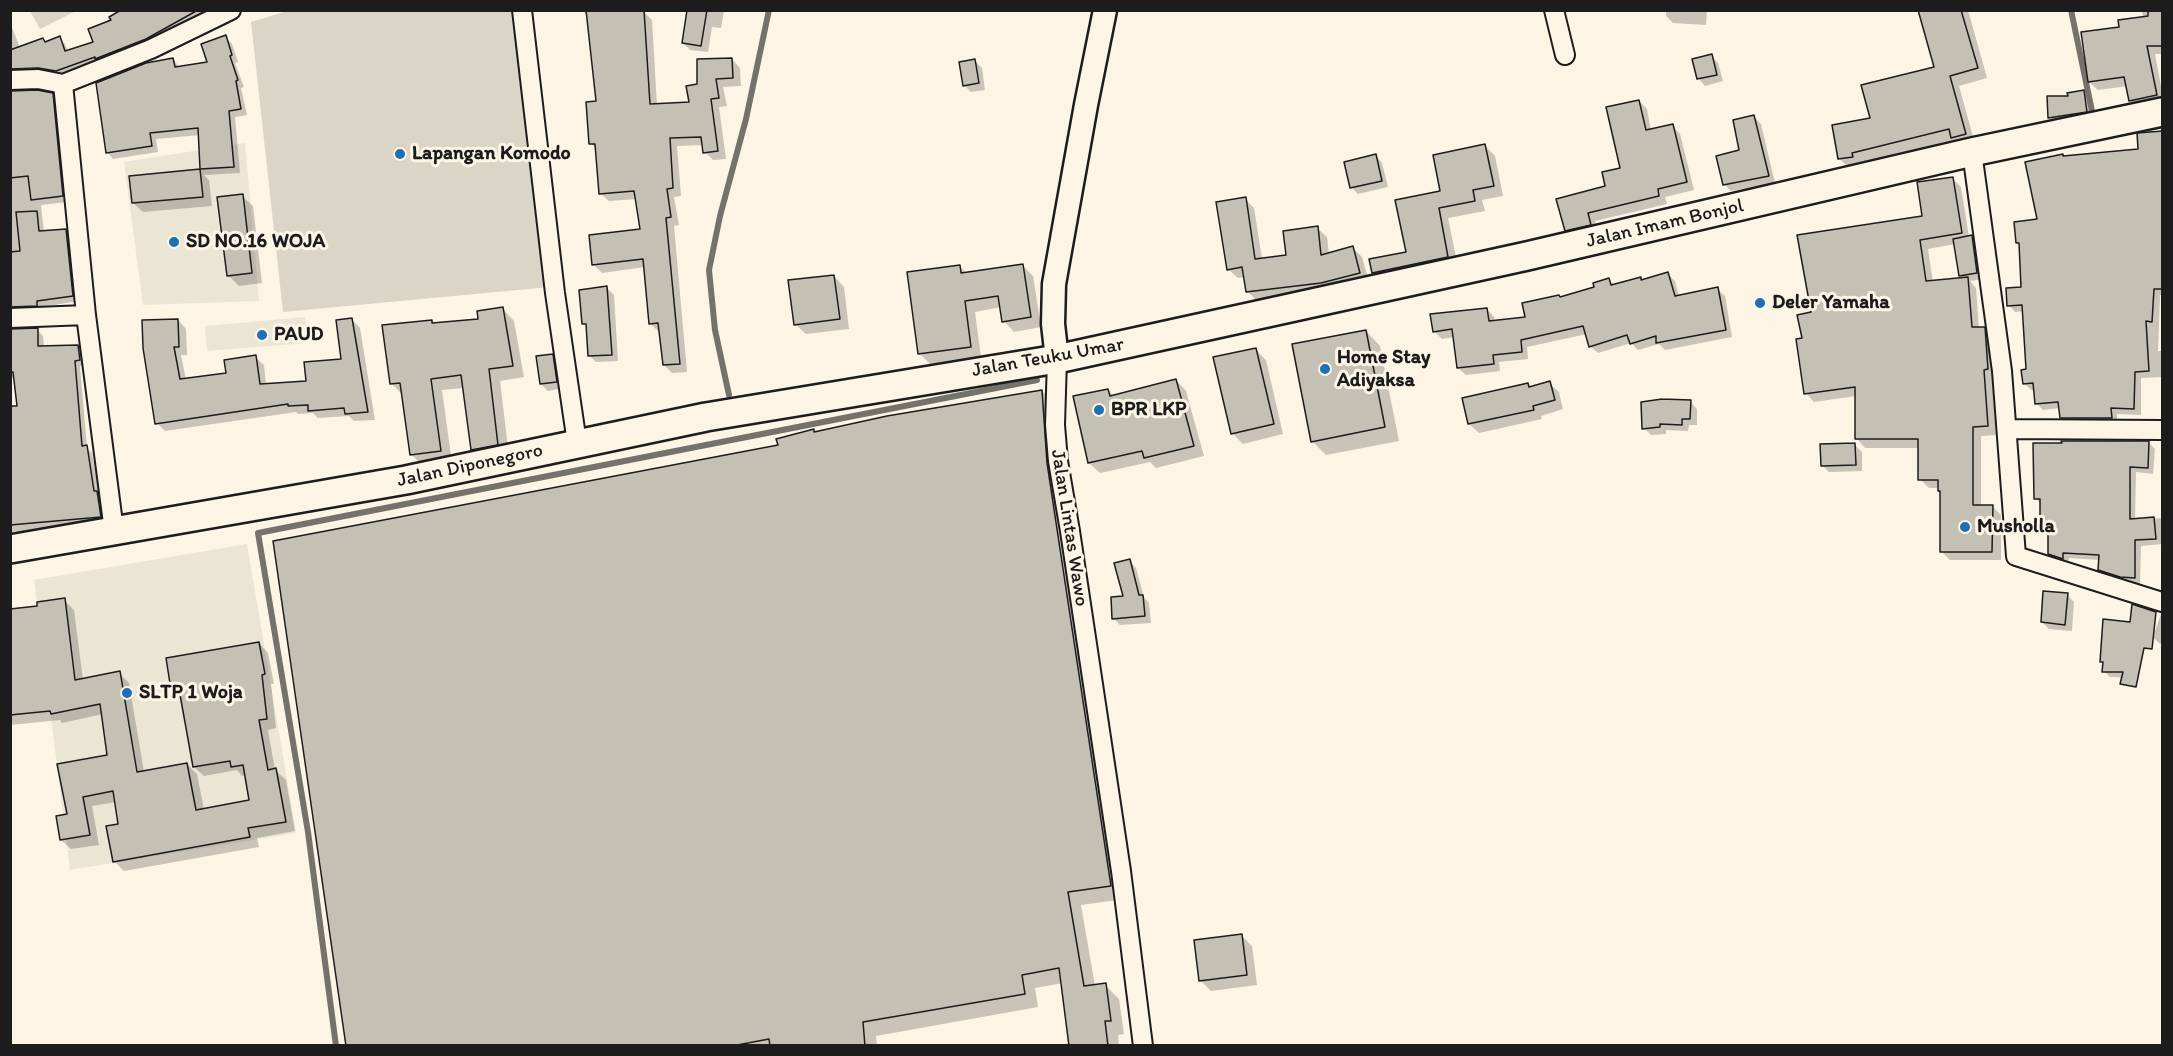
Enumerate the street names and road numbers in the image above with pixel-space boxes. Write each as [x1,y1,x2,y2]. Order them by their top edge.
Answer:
street label: Jalan Imam Bonjol [1584,194,1746,254]
street label: Jalan Teuku Umar [970,333,1126,383]
street label: Jalan Diponegoro [395,439,545,493]
street label: Jalan Lintas Wawo [1045,448,1093,608]

